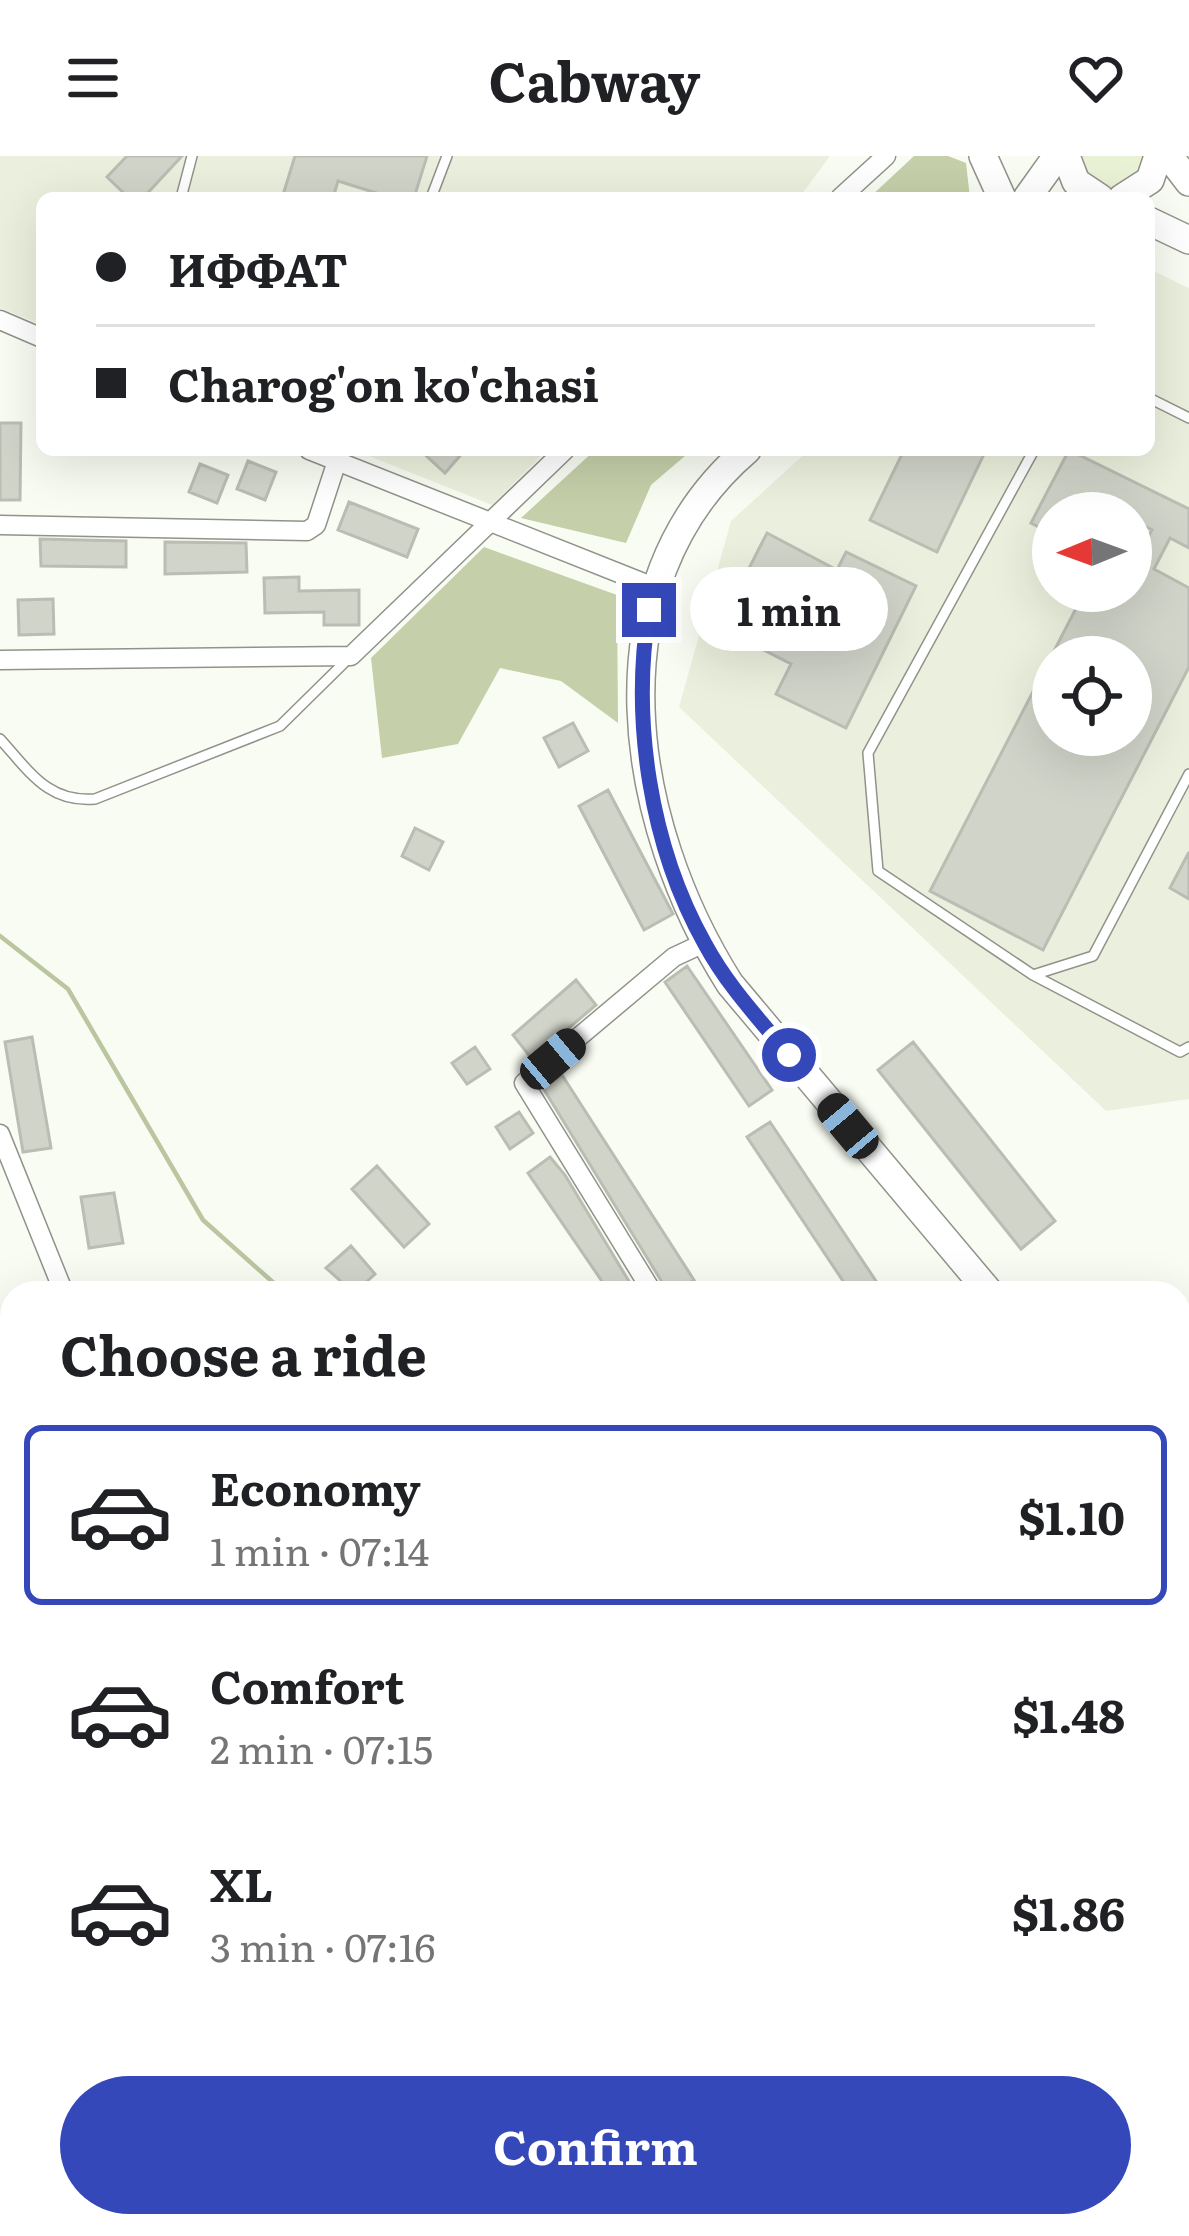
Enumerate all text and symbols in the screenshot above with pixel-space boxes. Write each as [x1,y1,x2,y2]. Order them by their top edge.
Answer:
text: Cabway [489,38,700,119]
icon: menu [60,45,126,111]
icon: heart [1063,45,1129,111]
text: ИФФАТ [168,234,348,301]
text: Charog'on ko'chasi [168,349,599,416]
north arrow [1032,492,1152,612]
map controls [1032,492,1152,756]
callout: 1 min [691,568,889,652]
text: 1 min [737,580,841,638]
route end [622,583,676,637]
button: locate [1032,636,1152,756]
car [514,1022,592,1096]
route start [762,1028,816,1082]
car [811,1087,885,1165]
text: Choose a ride [60,1312,427,1393]
text: Economy [210,1453,421,1520]
icon: car [66,1461,174,1569]
text: $1.10 [1018,1482,1125,1549]
text: 1 min · 07:14 [210,1520,429,1578]
text: Comfort [210,1651,404,1718]
icon: car [66,1659,174,1767]
text: $1.48 [1012,1680,1125,1747]
text: 2 min · 07:15 [210,1718,433,1776]
text: XL [210,1849,273,1916]
icon: car [66,1857,174,1965]
text: $1.86 [1012,1878,1125,1945]
text: 3 min · 07:16 [210,1916,436,1974]
button: Confirm [60,2076,1131,2214]

